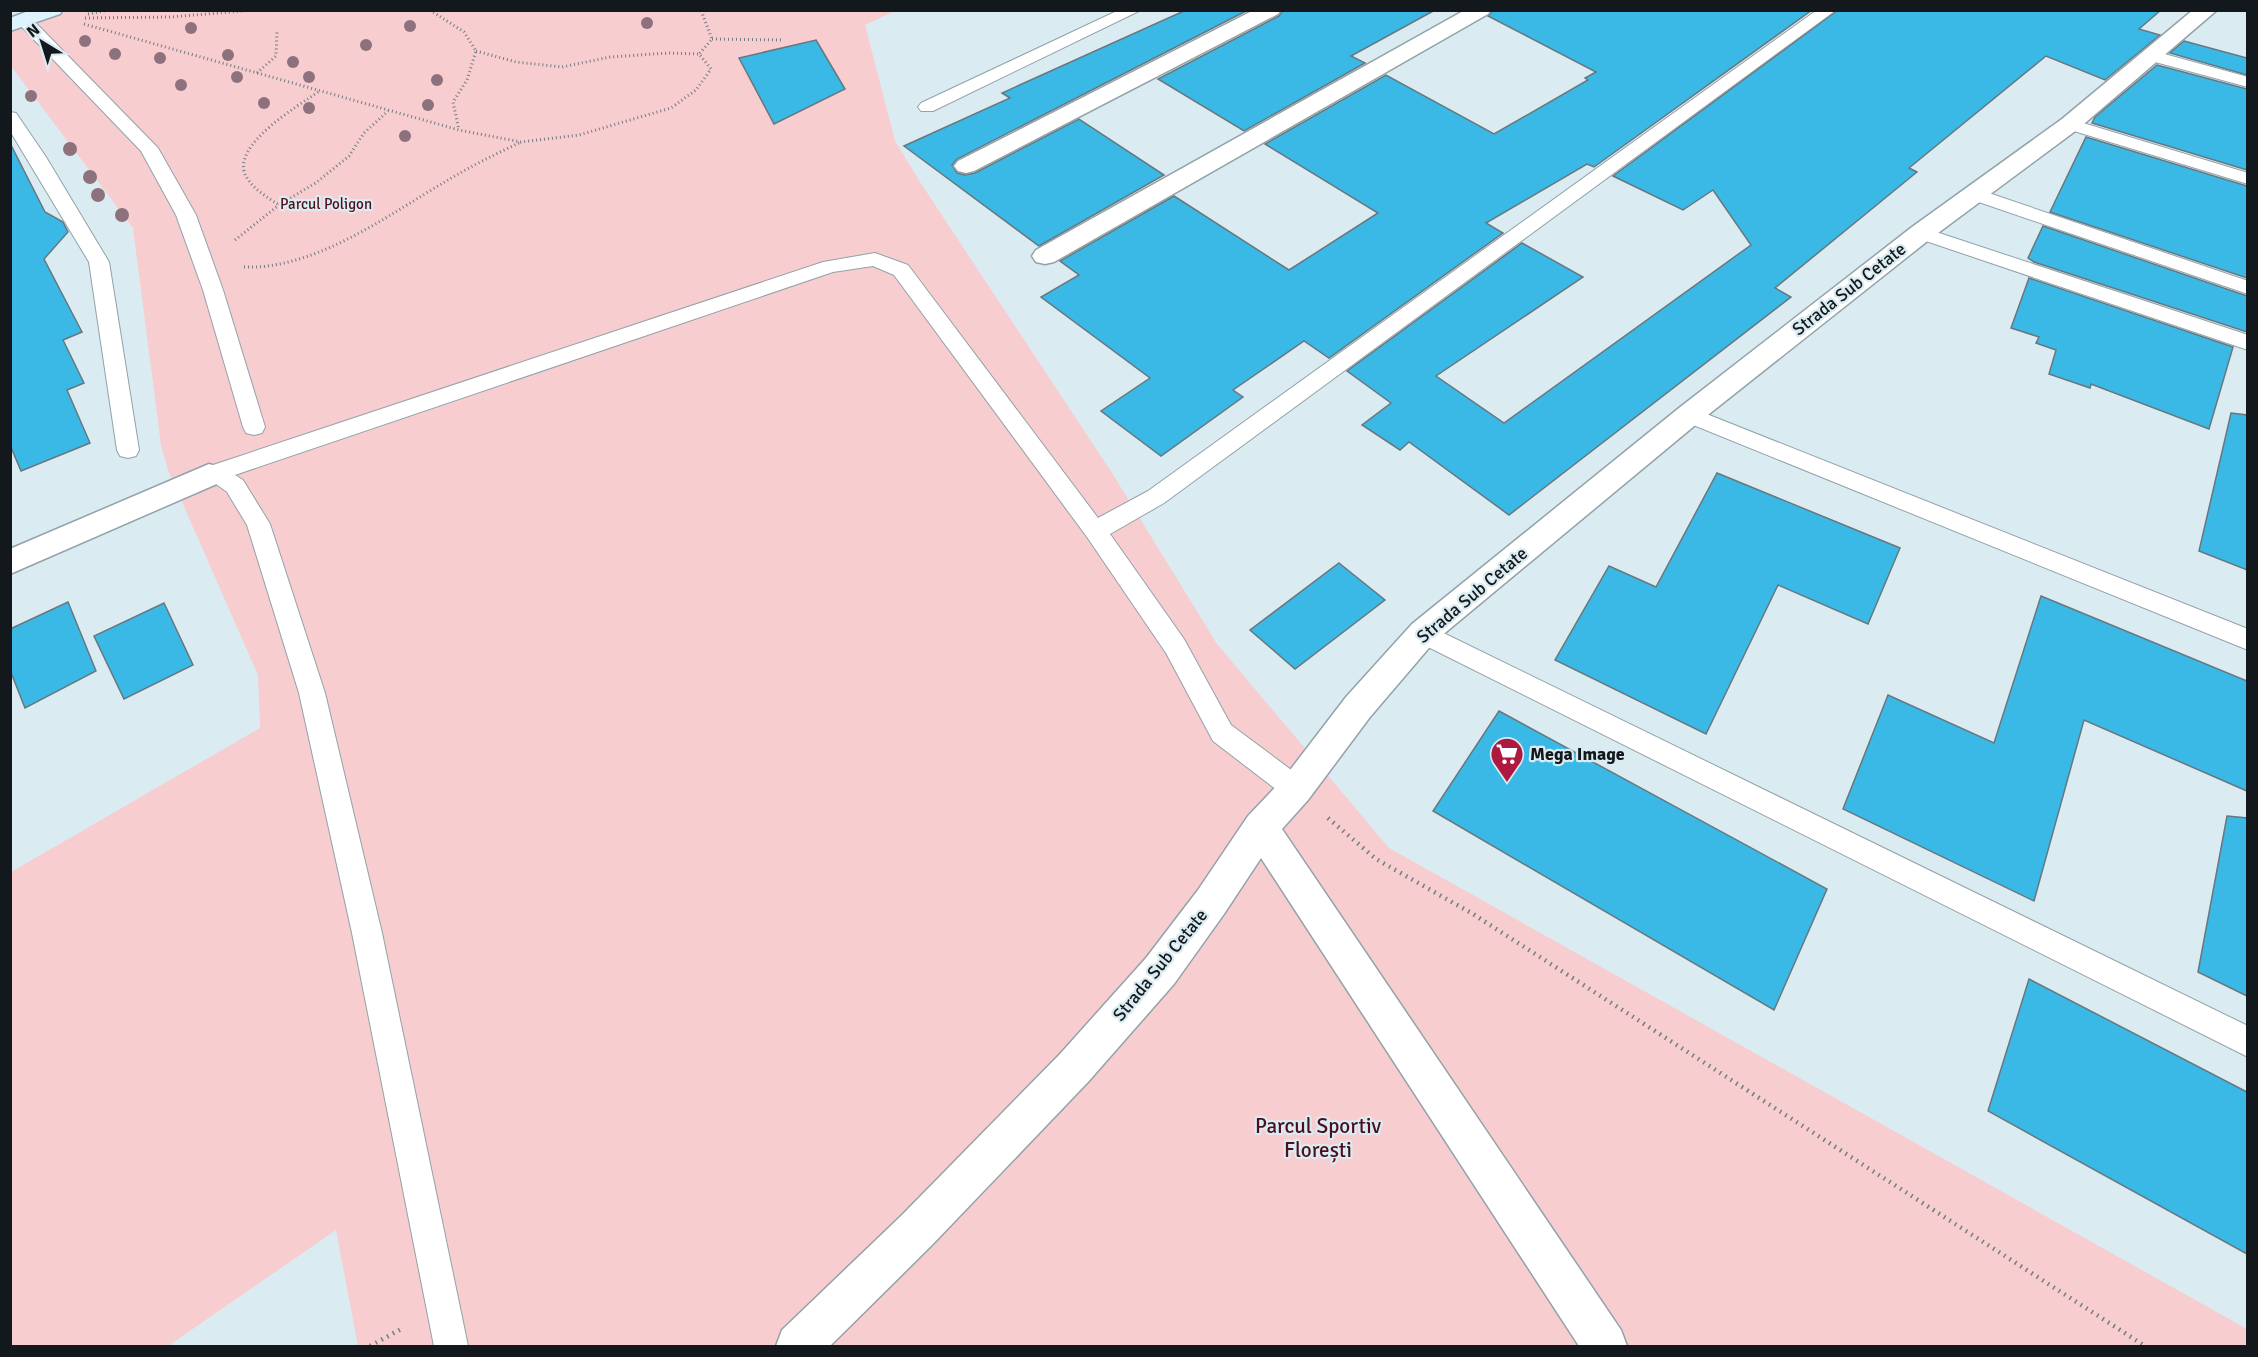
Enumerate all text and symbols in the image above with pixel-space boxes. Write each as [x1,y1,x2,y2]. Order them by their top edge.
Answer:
north arrow [12,12,72,72]
text: N [23,20,44,42]
park label: Parcul Poligon [280,195,372,213]
street label: Strada Sub Cetate [1788,238,1910,340]
street label: Strada Sub Cetate [1412,542,1532,648]
supermarket icon: Mega Image [1489,736,1525,783]
place label: Mega Image [1530,743,1625,765]
street label: Strada Sub Cetate [1108,904,1212,1026]
park label: Parcul Sportiv Florești [1255,1113,1381,1163]

